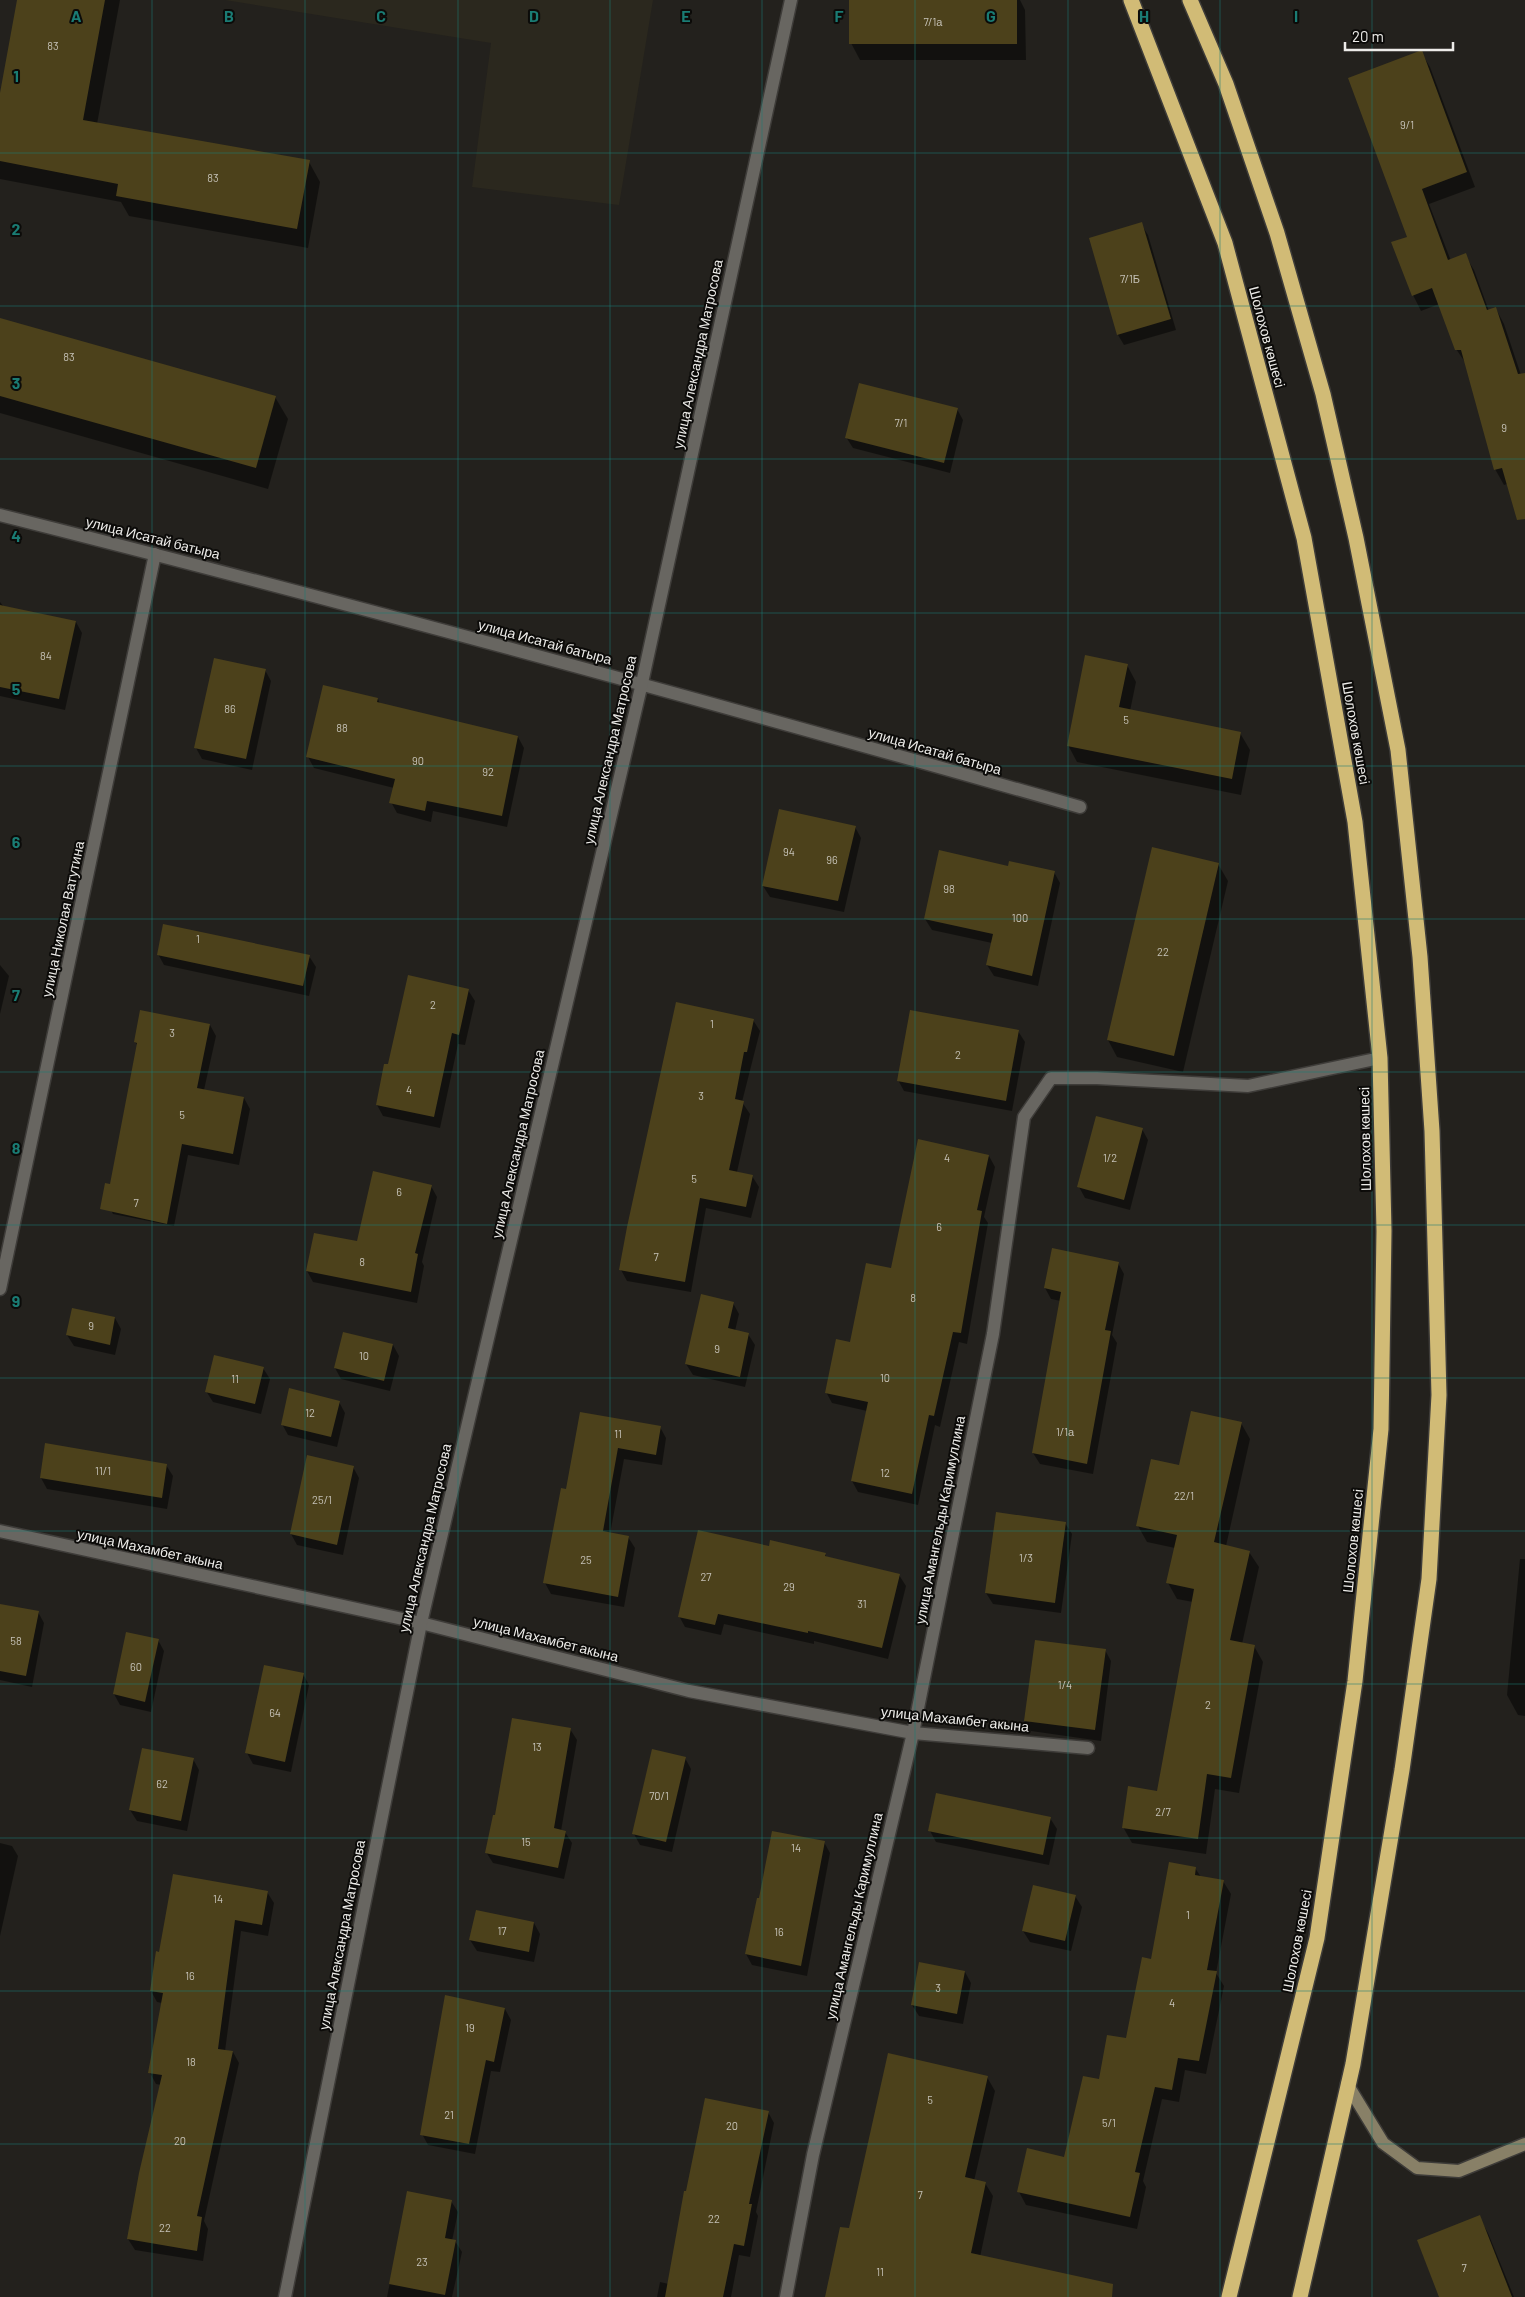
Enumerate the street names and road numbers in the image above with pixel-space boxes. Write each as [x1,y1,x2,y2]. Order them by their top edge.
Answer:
street label: улица Александра Матросова [669,257,726,450]
street label: Шолохов көшесі [1246,284,1289,389]
street label: улица Исатай батыра [84,513,222,562]
street label: улица Исатай батыра [476,615,614,668]
street label: улица Александра Матросова [579,654,640,846]
street label: Шолохов көшесі [1339,680,1374,786]
street label: улица Исатай батыра [867,723,1004,778]
street label: улица Николая Ватутина [38,839,87,999]
street label: улица Александра Матросова [487,1048,548,1240]
street label: Шолохов көшесі [1355,1087,1374,1191]
street label: улица Амангельды Каримуллина [911,1414,968,1626]
street label: улица Александра Матросова [394,1442,455,1634]
street label: Шолохов көшесі [1339,1488,1366,1594]
street label: улица Махамбет акына [76,1525,225,1572]
street label: улица Махамбет акына [472,1612,621,1665]
street label: улица Махамбет акына [880,1702,1030,1735]
street label: улица Амангельды Каримуллина [821,1810,886,2021]
street label: улица Александра Матросова [315,1838,368,2031]
street label: Шолохов көшесі [1278,1888,1315,1994]

